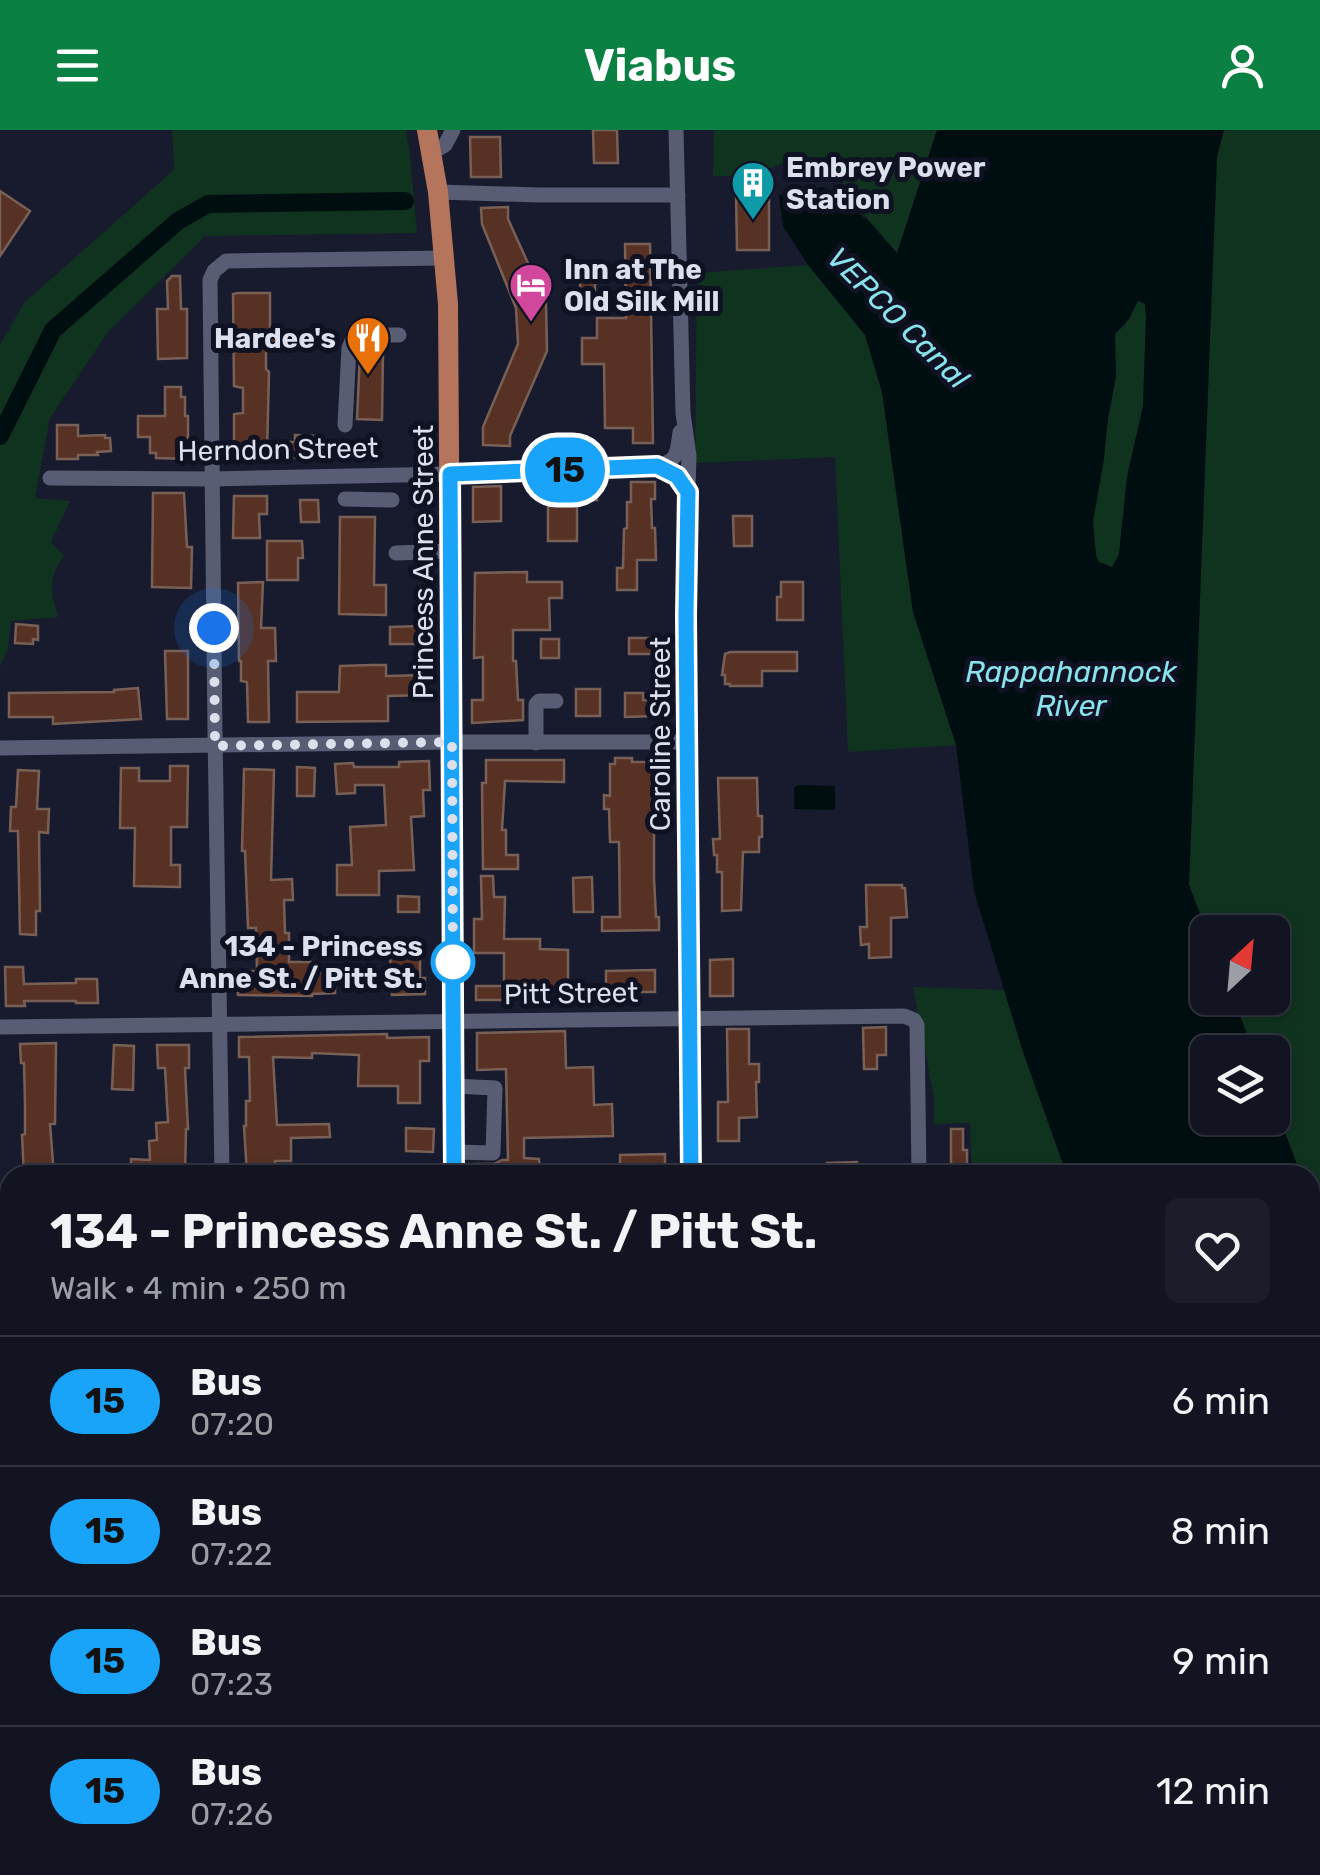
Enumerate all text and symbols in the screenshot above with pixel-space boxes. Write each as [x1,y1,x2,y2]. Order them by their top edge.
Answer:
icon: menu [50,38,105,93]
icon: person [1215,38,1270,93]
text: Viabus [584,39,736,92]
place label: Embrey Power Station [786,151,986,216]
building icon: Embrey Power Station [730,160,776,221]
water label: VEPCO Canal [820,240,977,397]
place label: Inn at The Old Silk Mill [564,253,720,318]
hotel icon: Inn at The Old Silk Mill [508,262,554,323]
restaurant icon: Hardee's [345,315,391,376]
place label: Hardee's [214,322,336,355]
street label: Princess Anne Street [407,425,440,699]
street label: Herndon Street [177,431,379,468]
line badge: 15 [520,438,610,502]
text: 15 [545,449,585,491]
your location [189,603,239,653]
street label: Caroline Street [644,637,677,831]
water label: Rappahannock River [965,654,1177,724]
north arrow [1190,915,1290,1015]
map controls [1190,915,1290,1135]
place label: 134 - Princess Anne St. / Pitt St. [179,930,423,995]
marker: 134 - Princess Anne St. / Pitt St. [432,941,474,983]
street label: Pitt Street [503,976,639,1011]
button: layers [1190,1035,1290,1135]
button: heart [1165,1198,1270,1303]
text: 134 - Princess Anne St. / Pitt St. [50,1203,817,1260]
text: Walk · 4 min · 250 m [50,1269,347,1307]
text: Bus [190,1359,262,1405]
text: 6 min [1172,1378,1270,1424]
text: 15 [85,1380,125,1422]
text: 07:20 [190,1405,274,1443]
text: Bus [190,1489,262,1535]
text: 8 min [1171,1508,1270,1554]
text: 15 [85,1510,125,1552]
text: 07:22 [190,1535,273,1573]
text: Bus [190,1619,262,1665]
text: 9 min [1172,1638,1270,1684]
text: 15 [85,1640,125,1682]
text: 07:23 [190,1665,273,1703]
text: Bus [190,1749,262,1795]
text: 12 min [1156,1768,1270,1814]
text: 15 [85,1770,125,1812]
text: 07:26 [190,1795,273,1833]

